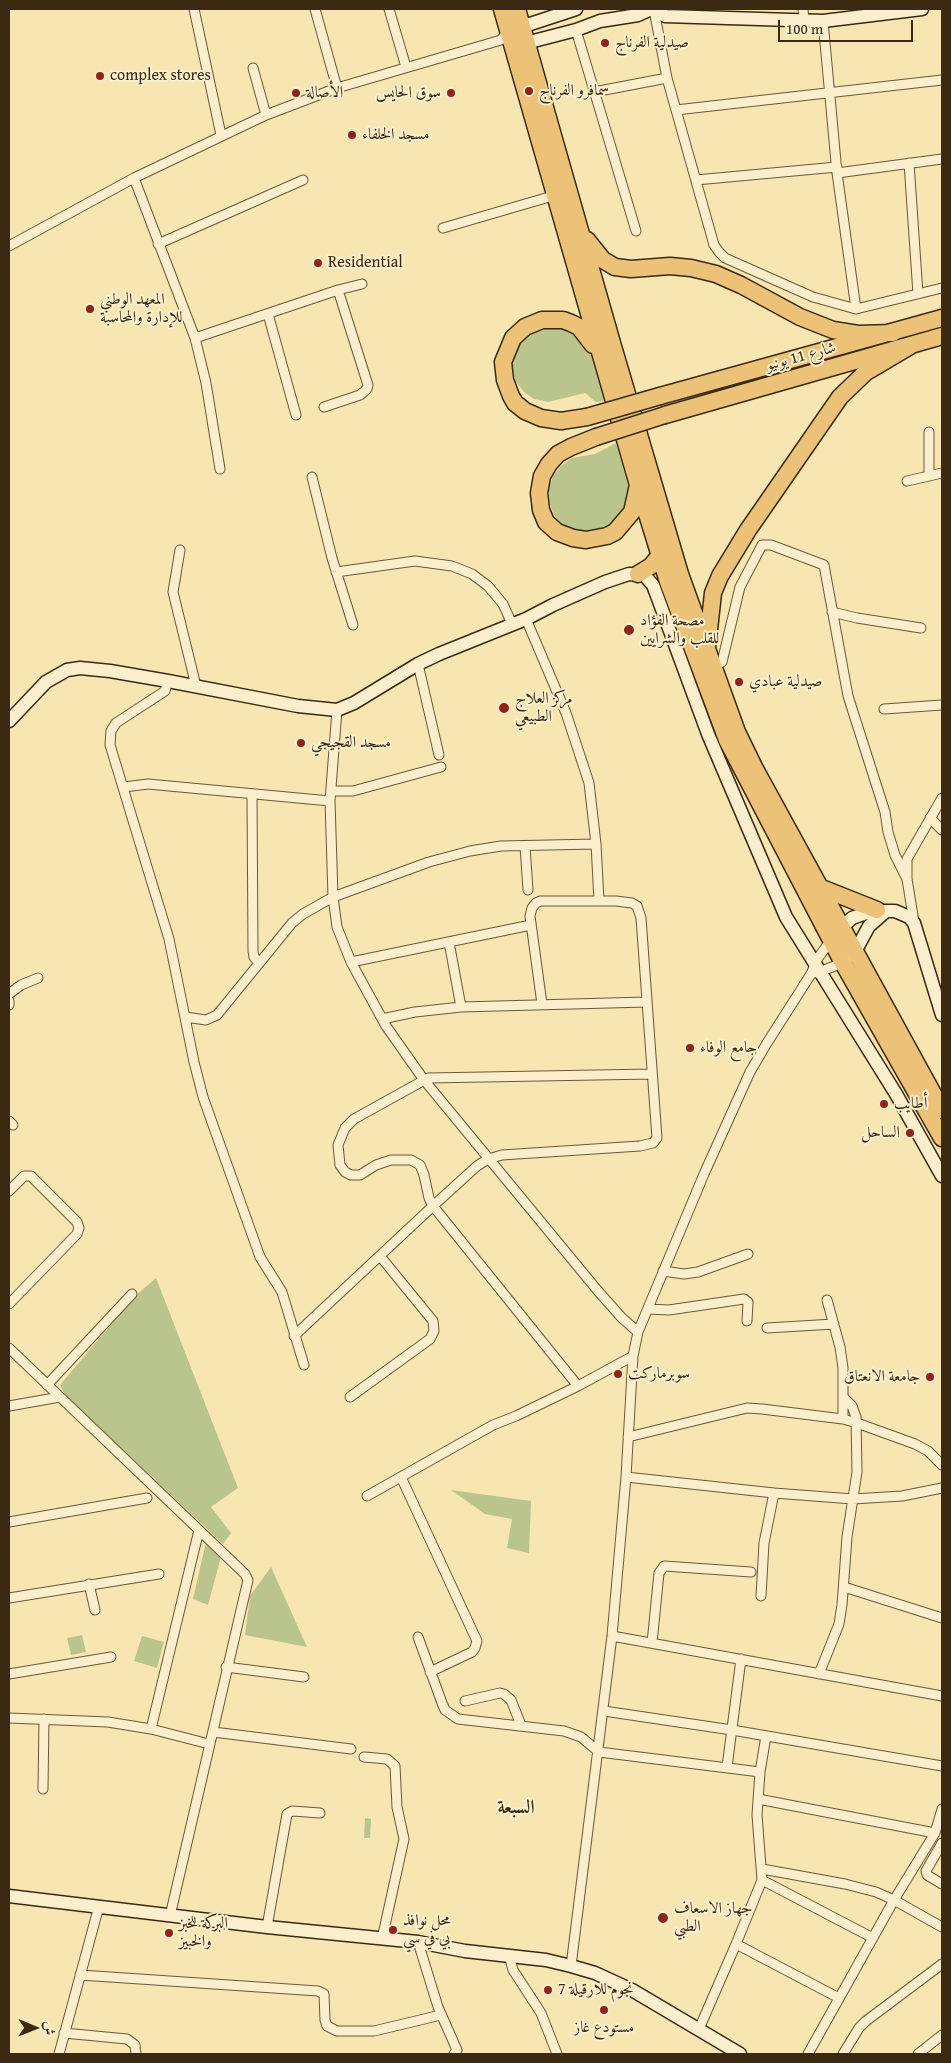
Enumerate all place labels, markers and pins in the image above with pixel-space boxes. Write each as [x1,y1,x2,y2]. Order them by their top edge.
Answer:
place label: صيدلية الفرناج [615,33,689,53]
marker: صيدلية الفرناج [599,37,611,49]
place label: complex stores [110,66,211,86]
marker: complex stores [94,70,106,82]
place label: سمافرو الفرناج [539,81,609,101]
place label: الأصالة [306,83,343,103]
place label: سوق الحايس [376,83,441,103]
marker: سمافرو الفرناج [523,85,535,97]
marker: الأصالة [290,87,302,99]
marker: سوق الحايس [445,87,457,99]
place label: مسجد الخلفاء [362,125,429,145]
marker: مسجد الخلفاء [346,129,358,141]
place label: Residential [328,253,403,273]
marker: Residential [312,257,324,269]
place label: المعهد الوطني للإدارة والمحاسبة [100,290,182,328]
marker: المعهد الوطني للإدارة والمحاسبة [84,303,96,315]
place label: مصحة الفؤاد للقلب والشرايين [640,611,719,649]
marker: مصحة الفؤاد للقلب والشرايين [622,623,636,637]
place label: صيدلية عبادي [749,672,823,692]
marker: صيدلية عبادي [733,676,745,688]
place label: مركز العلاج الطبيعي [515,689,573,727]
marker: مركز العلاج الطبيعي [497,701,511,715]
place label: مسجد القجيجي [311,733,391,753]
marker: مسجد القجيجي [295,737,307,749]
place label: جامع الوفاء [700,1038,757,1058]
marker: جامع الوفاء [684,1042,696,1054]
place label: أطايب [894,1094,928,1114]
marker: أطايب [878,1098,890,1110]
place label: الساحل [861,1123,900,1143]
marker: الساحل [904,1127,916,1139]
place label: سوبرماركت [628,1364,690,1384]
place label: جامعة الانعتاق [844,1367,920,1387]
marker: سوبرماركت [612,1368,624,1380]
marker: جامعة الانعتاق [924,1371,936,1383]
place label: جهاز الاسعاف الطبي [674,1899,752,1937]
place label: محل نوافذ بي في سي [403,1911,451,1949]
marker: جهاز الاسعاف الطبي [656,1911,670,1925]
place label: البركة للخبز والخبيز [179,1914,228,1952]
marker: محل نوافذ بي في سي [387,1924,399,1936]
marker: البركة للخبز والخبيز [163,1927,175,1939]
place label: 7 نجوم للارقيلة [558,1980,633,2000]
marker: 7 نجوم للارقيلة [542,1984,554,1996]
marker: مستودع غاز [598,2004,610,2016]
place label: مستودع غاز [574,2018,634,2038]

